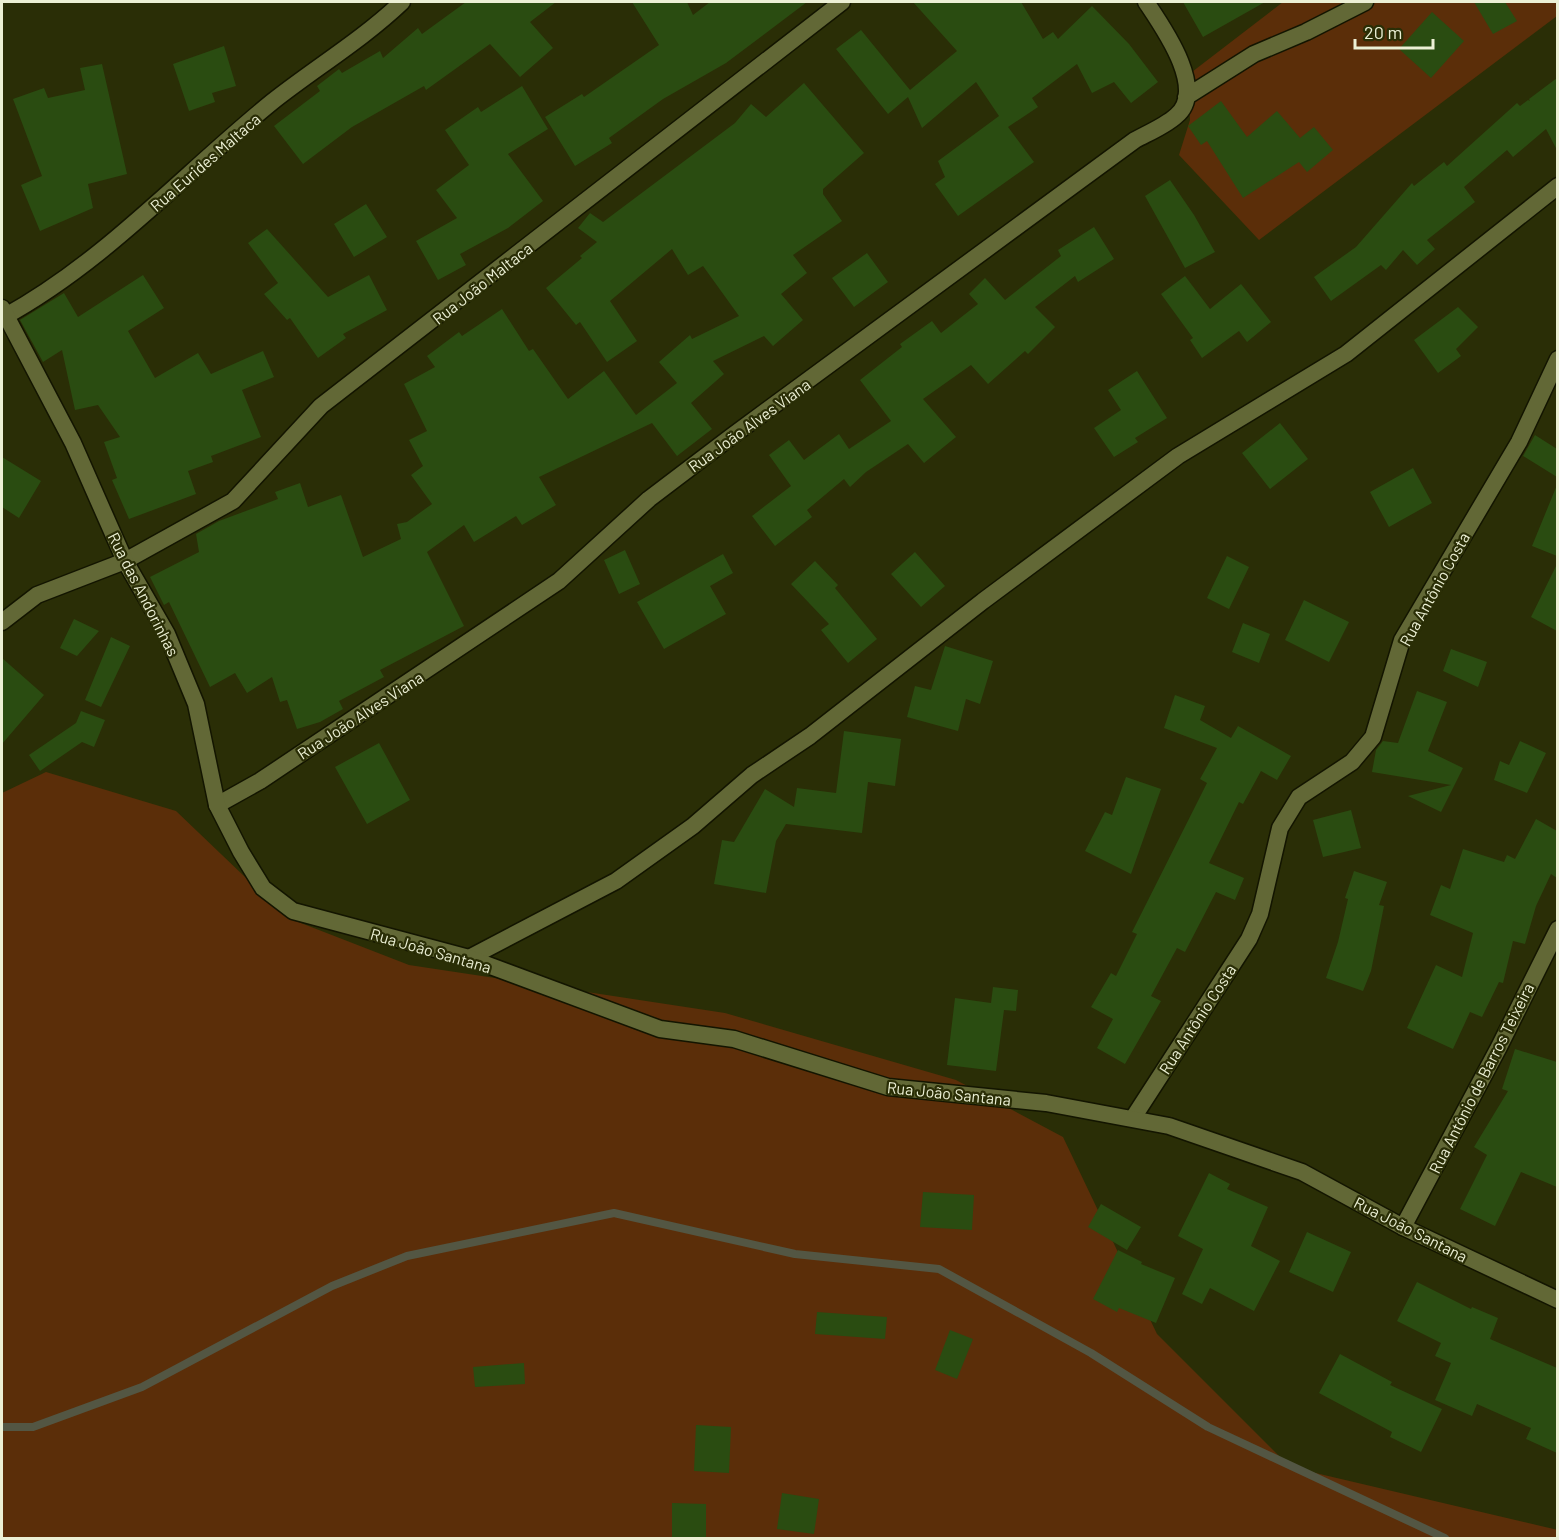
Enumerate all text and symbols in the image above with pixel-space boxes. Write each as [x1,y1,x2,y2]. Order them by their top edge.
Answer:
scale bar [1355,12,1433,50]
text: 20 m [1364,21,1402,43]
street label: Rua Eurides Maltaca [146,109,264,215]
street label: Rua João Maltaca [428,238,536,328]
street label: Rua João Alves Viana [684,374,814,476]
street label: Rua das Andorinhas [105,529,183,659]
street label: Rua Antônio Costa [1395,529,1473,649]
street label: Rua João Alves Viana [294,667,426,763]
street label: Rua João Santana [369,924,493,976]
street label: Rua Antônio Costa [1154,961,1240,1077]
street label: Rua Antônio de Barros Teixeira [1425,980,1537,1176]
street label: Rua João Santana [886,1077,1012,1109]
street label: Rua João Santana [1351,1192,1471,1266]

